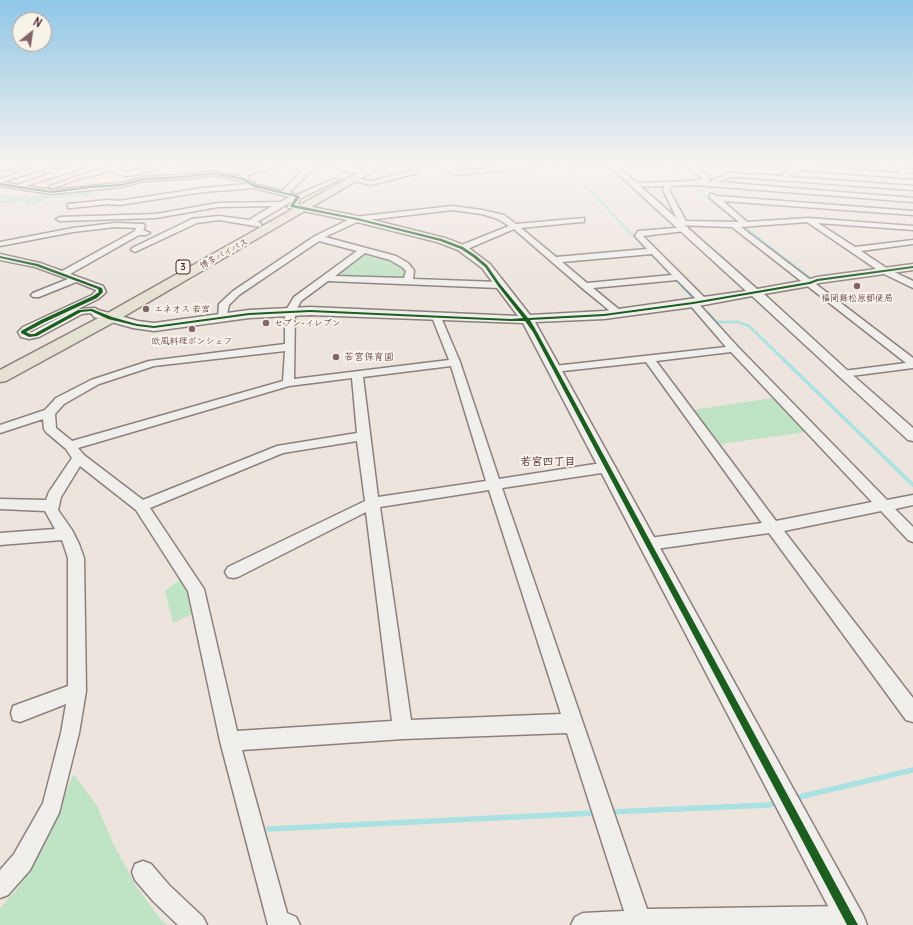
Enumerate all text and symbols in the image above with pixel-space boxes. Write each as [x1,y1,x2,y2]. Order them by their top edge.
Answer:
north arrow [12,12,52,52]
text: N [31,15,44,30]
street label: 博多バイパス [198,236,250,272]
road number: 3 [176,260,190,274]
marker: 福岡舞松原郵便局 [852,281,862,291]
place label: 福岡舞松原郵便局 [821,293,893,303]
marker: エネオス 若宮 [141,304,151,314]
place label: エネオス 若宮 [154,304,210,314]
marker: セブン-イレブン [261,318,271,328]
place label: セブン-イレブン [274,318,341,328]
marker: 欧風料理ポンシェフ [187,324,197,334]
place label: 欧風料理ポンシェフ [152,336,232,346]
place label: 若宮保育園 [344,351,394,363]
marker: 若宮保育園 [331,352,341,362]
district label: 若宮四丁目 [521,455,575,469]

